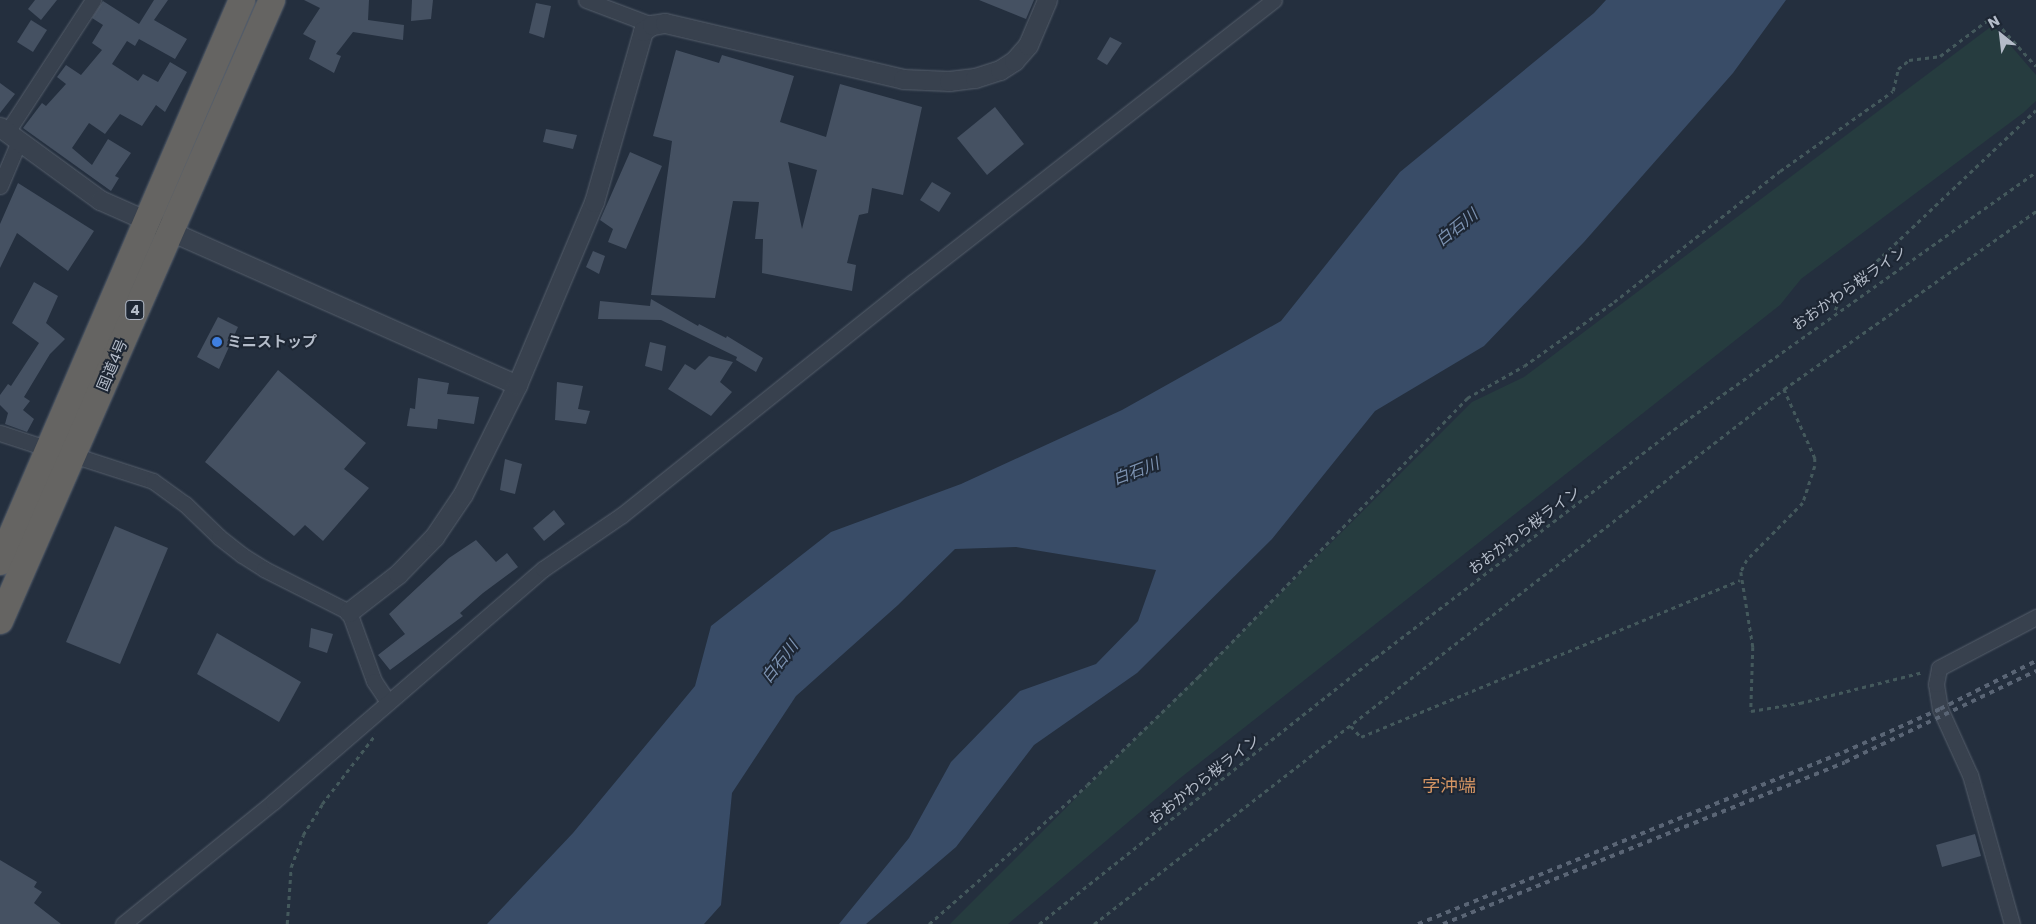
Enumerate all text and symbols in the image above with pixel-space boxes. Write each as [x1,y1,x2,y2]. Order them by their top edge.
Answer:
north arrow [1976,10,2026,60]
text: N [1984,11,2003,33]
water label: 白石川 [1432,205,1482,251]
street label: おおかわら桜ライン [1789,242,1909,334]
road number: 4 [125,298,145,322]
place label: ミニストップ [227,333,317,351]
street label: 国道4号 [93,336,131,394]
marker: ミニストップ [211,336,223,348]
water label: 白石川 [1110,454,1162,490]
street label: おおかわら桜ライン [1465,482,1583,578]
water label: 白石川 [758,637,802,687]
street label: おおかわら桜ライン [1145,730,1263,828]
district label: 字沖端 [1422,775,1476,797]

